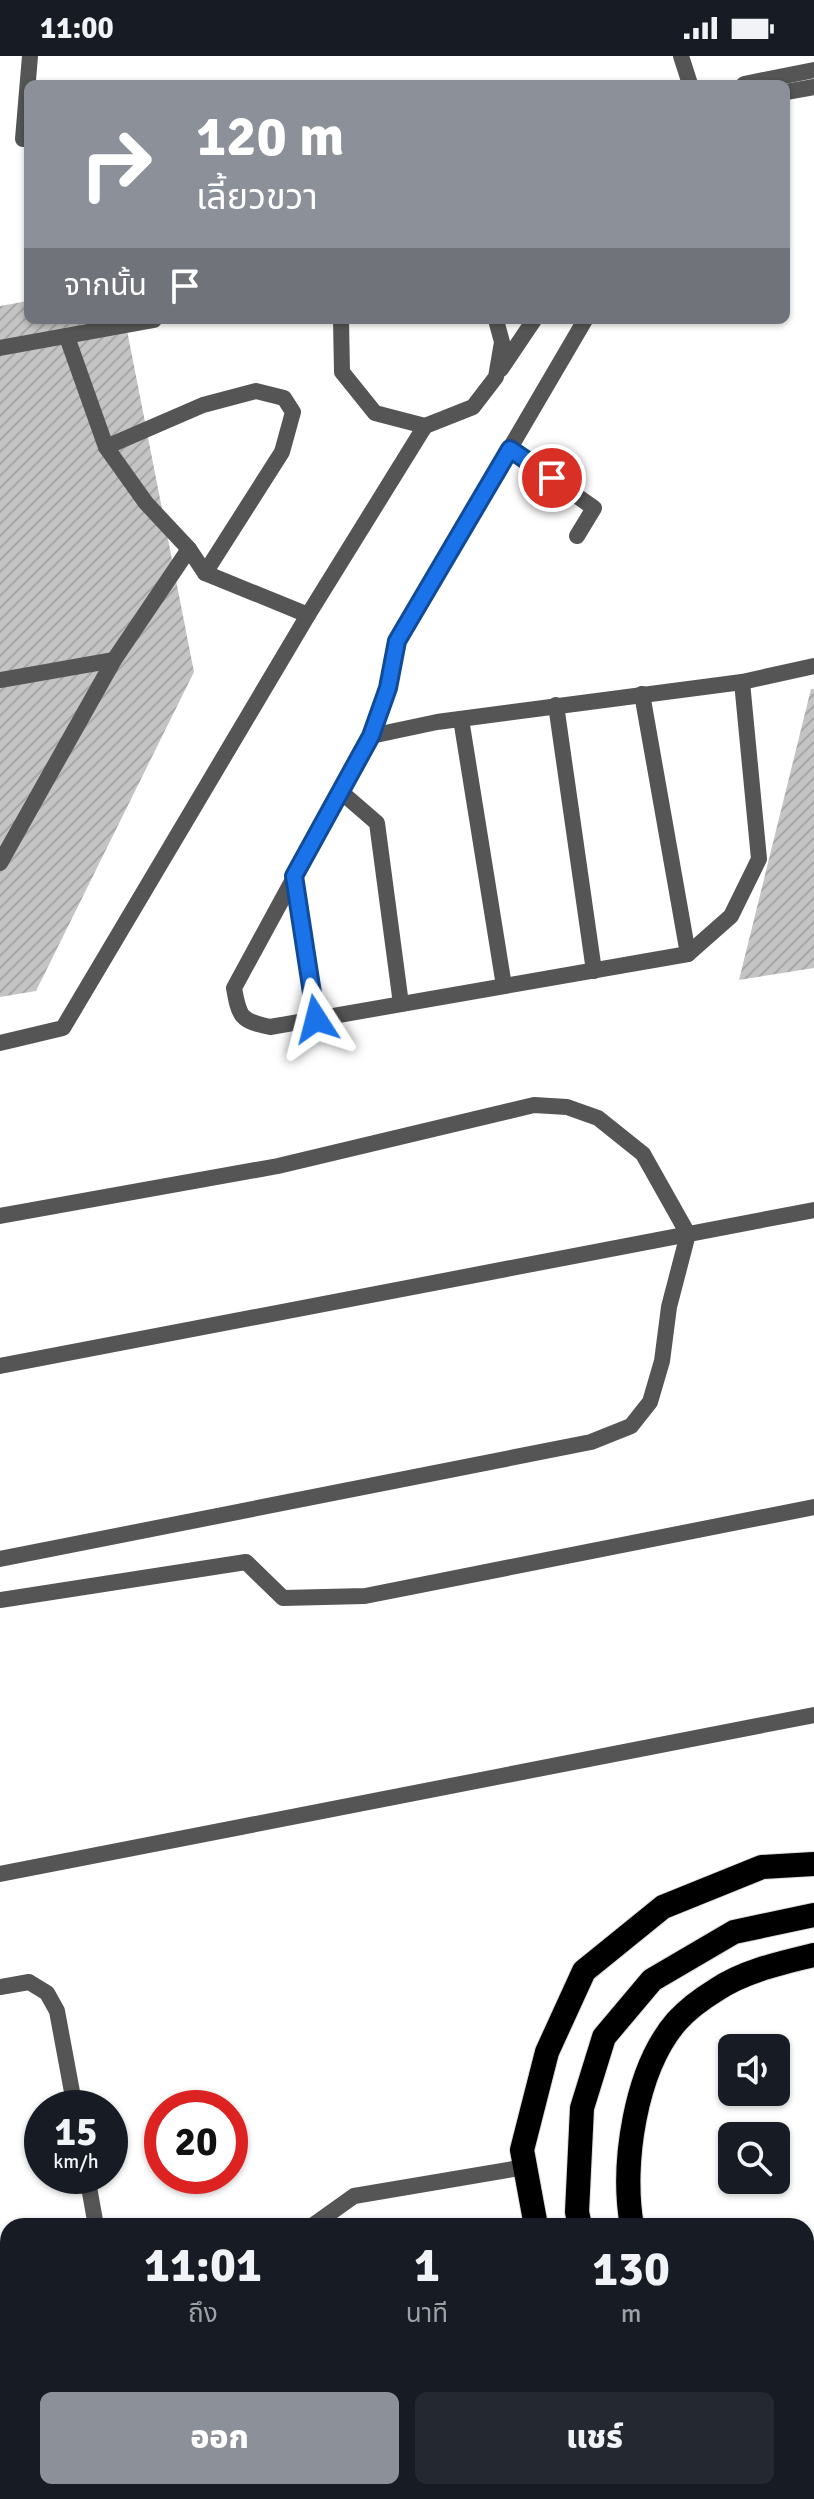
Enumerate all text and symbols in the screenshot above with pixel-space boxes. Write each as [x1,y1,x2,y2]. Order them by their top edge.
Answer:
text: 11:00 [40,10,114,47]
text: 120 m [196,102,344,171]
icon: right [64,112,168,216]
text: เลี้ยวขวา [196,175,318,220]
icon: arrive [163,264,207,308]
text: จากนั้น [64,267,147,304]
pin [518,444,586,512]
icon: arrive [530,456,574,500]
position arrow [274,977,358,1061]
map controls [718,2034,790,2194]
button: sound [718,2034,790,2106]
speed limit sign: 20 [144,2090,248,2194]
text: 15 [54,2107,98,2157]
button: search [718,2122,790,2194]
text: km/h [53,2149,99,2174]
text: 11:01 [144,2236,262,2295]
text: 1 [414,2236,440,2295]
text: 130 [592,2240,670,2299]
text: ถึง [188,2298,218,2330]
text: นาที [406,2298,448,2330]
text: m [621,2298,641,2330]
button: ออก [40,2392,399,2484]
button: แชร์ [415,2392,774,2484]

